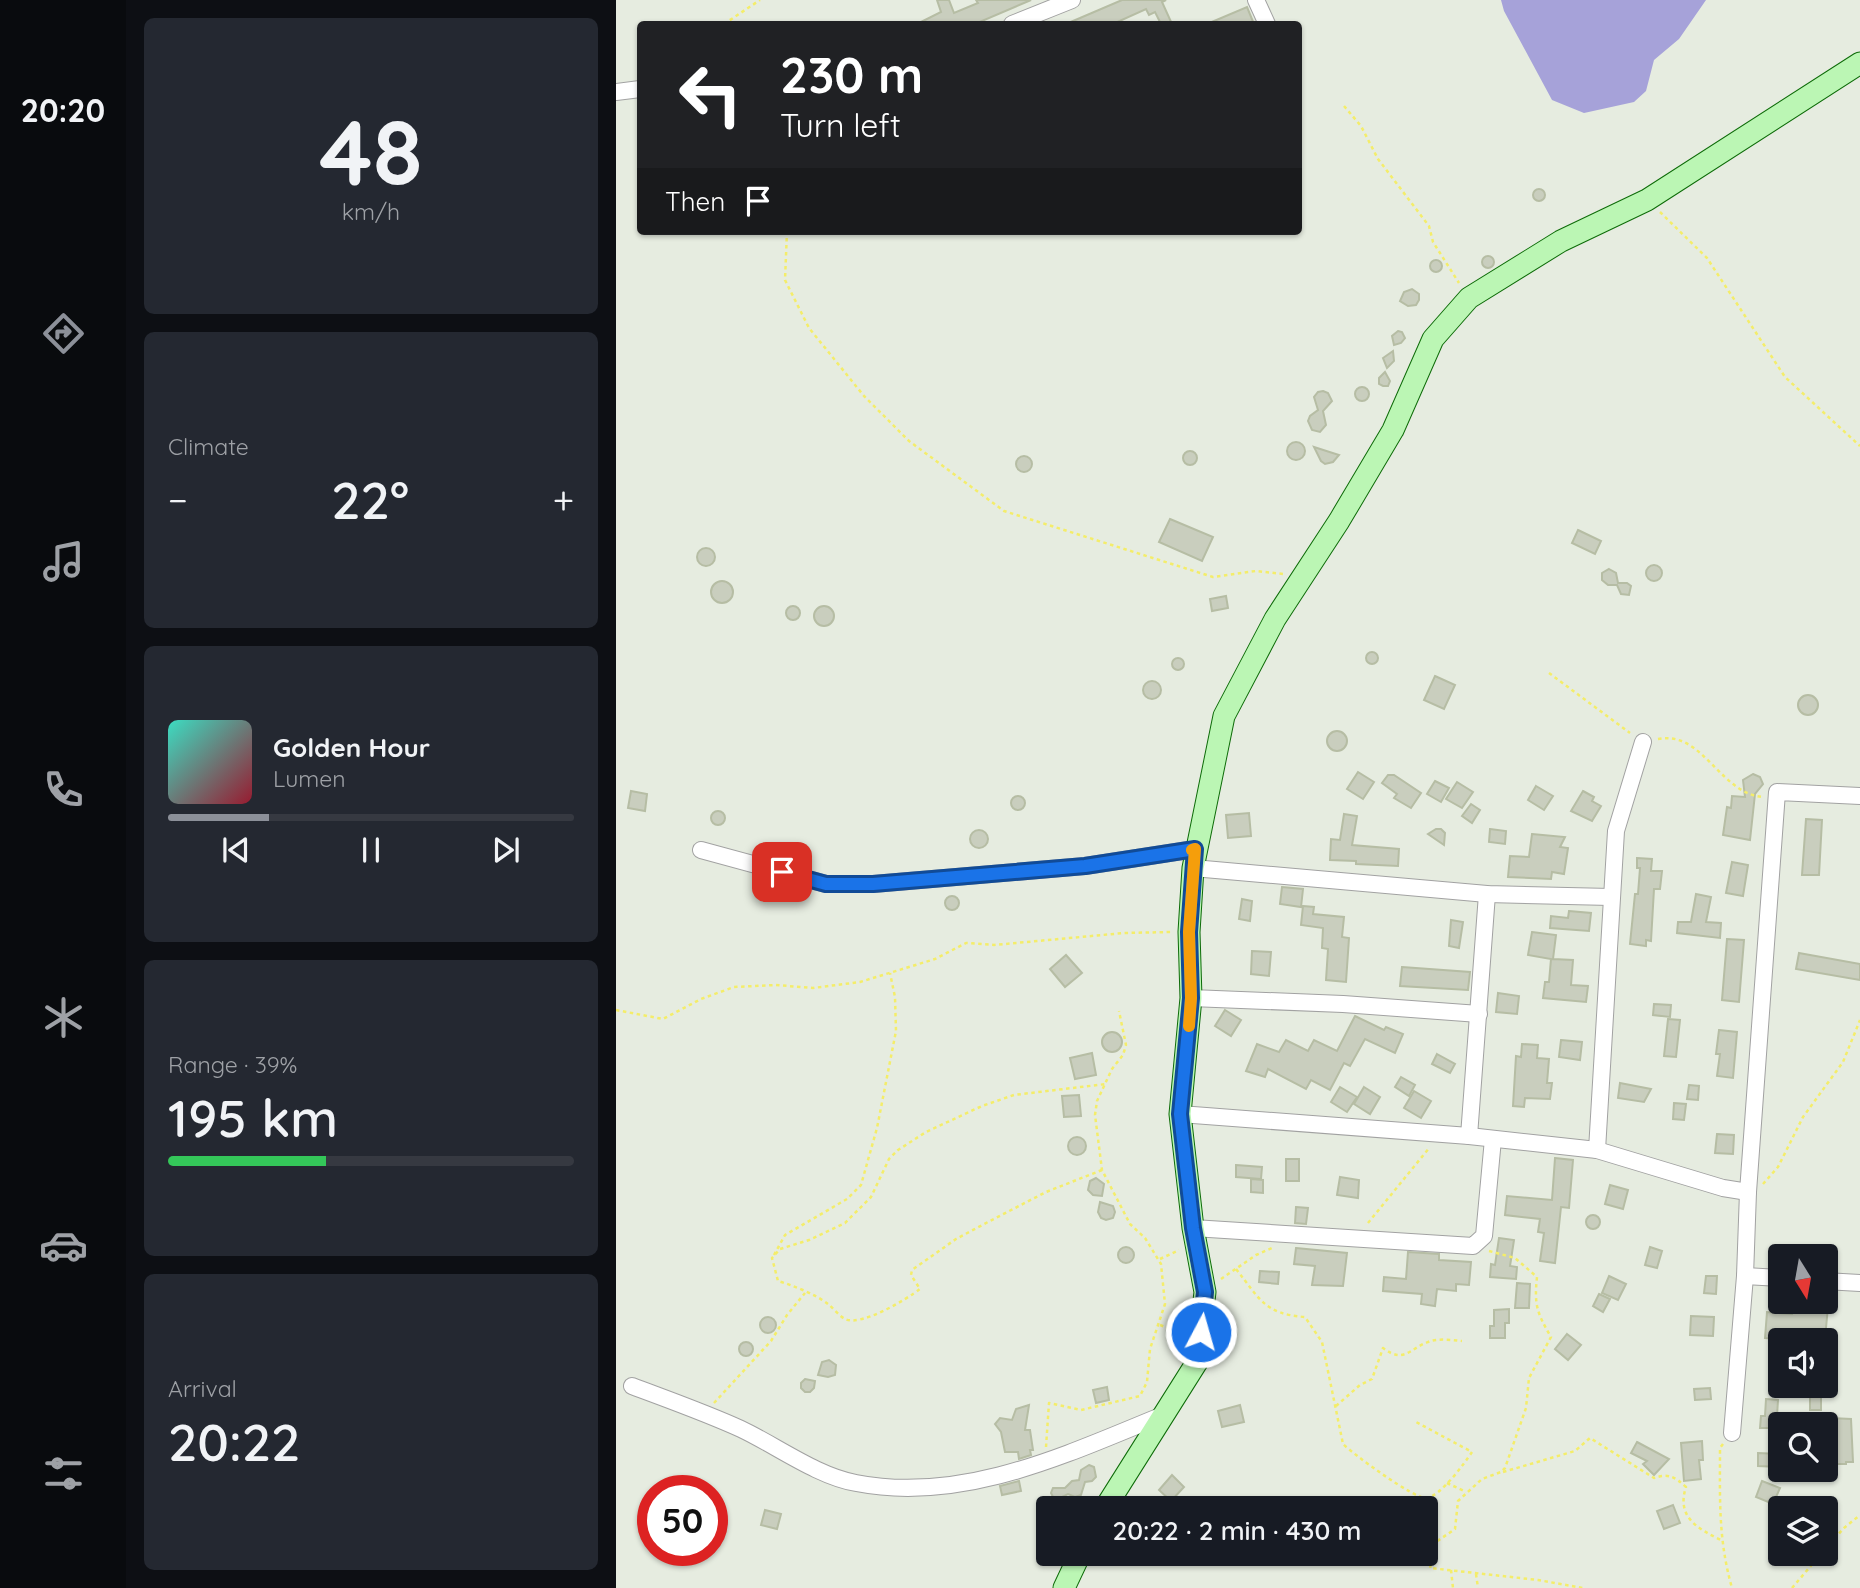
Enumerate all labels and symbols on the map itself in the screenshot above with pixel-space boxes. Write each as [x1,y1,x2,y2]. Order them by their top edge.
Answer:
pin [752,842,812,902]
north arrow [1768,1244,1838,1314]
position arrow [1164,1295,1238,1369]
speed limit sign: 50 [637,1475,728,1566]

